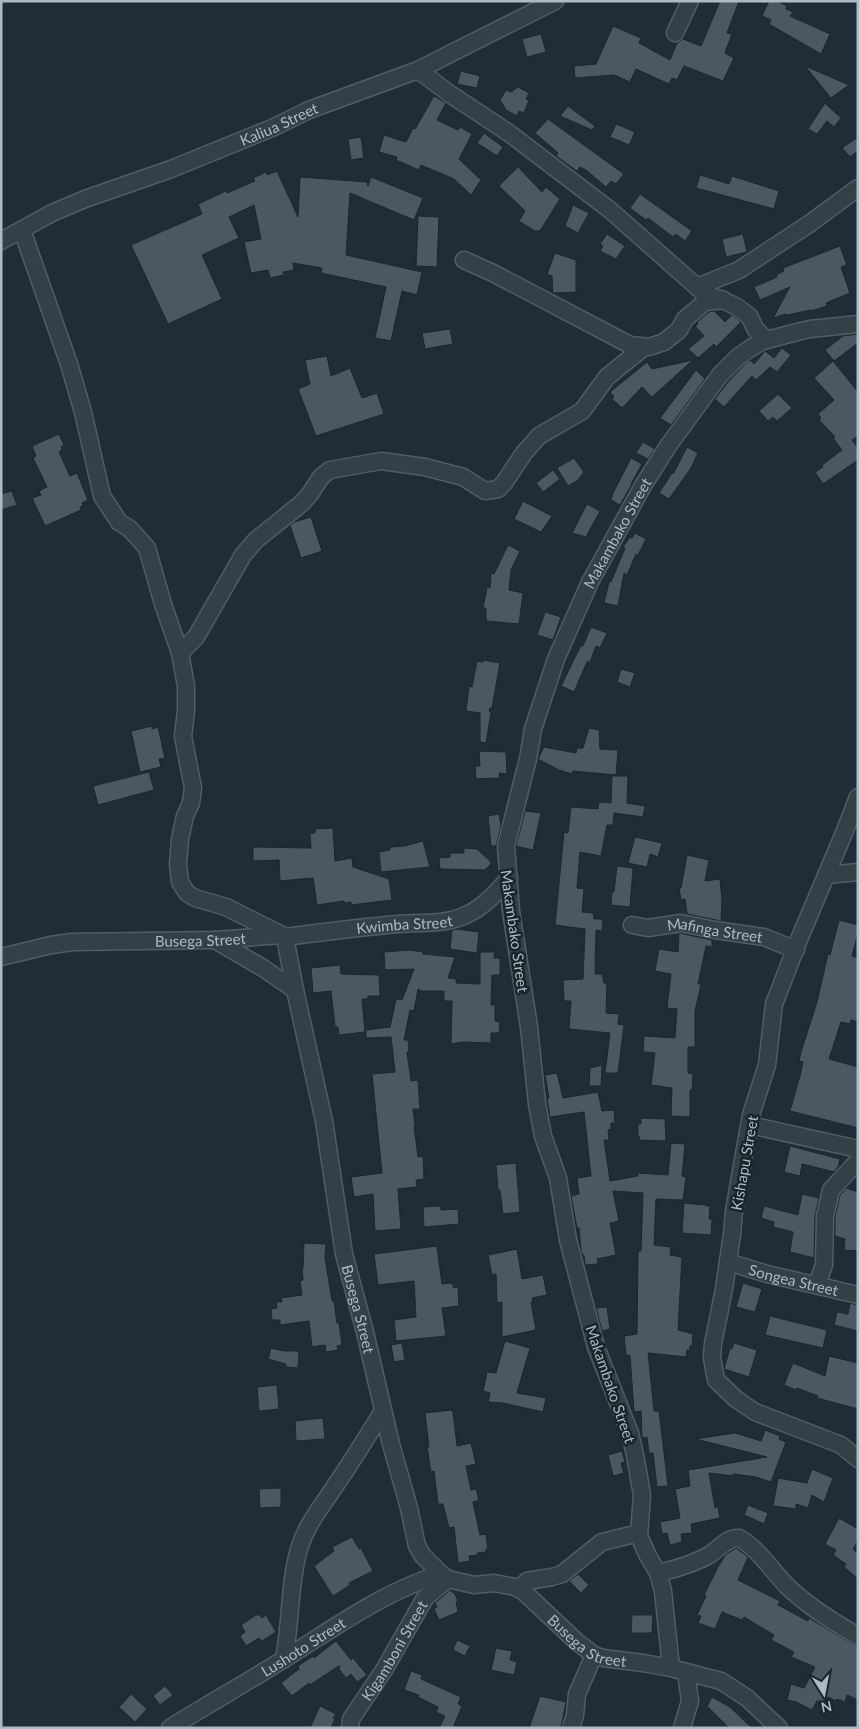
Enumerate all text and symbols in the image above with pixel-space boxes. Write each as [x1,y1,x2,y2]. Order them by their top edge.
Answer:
street label: Kaliua Street [237,98,321,149]
street label: Makambako Street [579,474,655,591]
street label: Makambako Street [497,869,533,994]
street label: Kwimba Street [355,911,455,937]
street label: Mafinga Street [666,914,764,946]
street label: Busega Street [155,929,247,950]
street label: Kishapu Street [727,1114,761,1212]
street label: Songea Street [747,1260,841,1299]
street label: Busega Street [338,1263,379,1356]
street label: Makambako Street [582,1323,640,1446]
street label: Kigamboni Street [357,1597,431,1704]
street label: Busega Street [544,1610,628,1670]
street label: Lushoto Street [258,1613,349,1680]
north arrow [799,1669,849,1719]
text: N [820,1698,833,1717]

